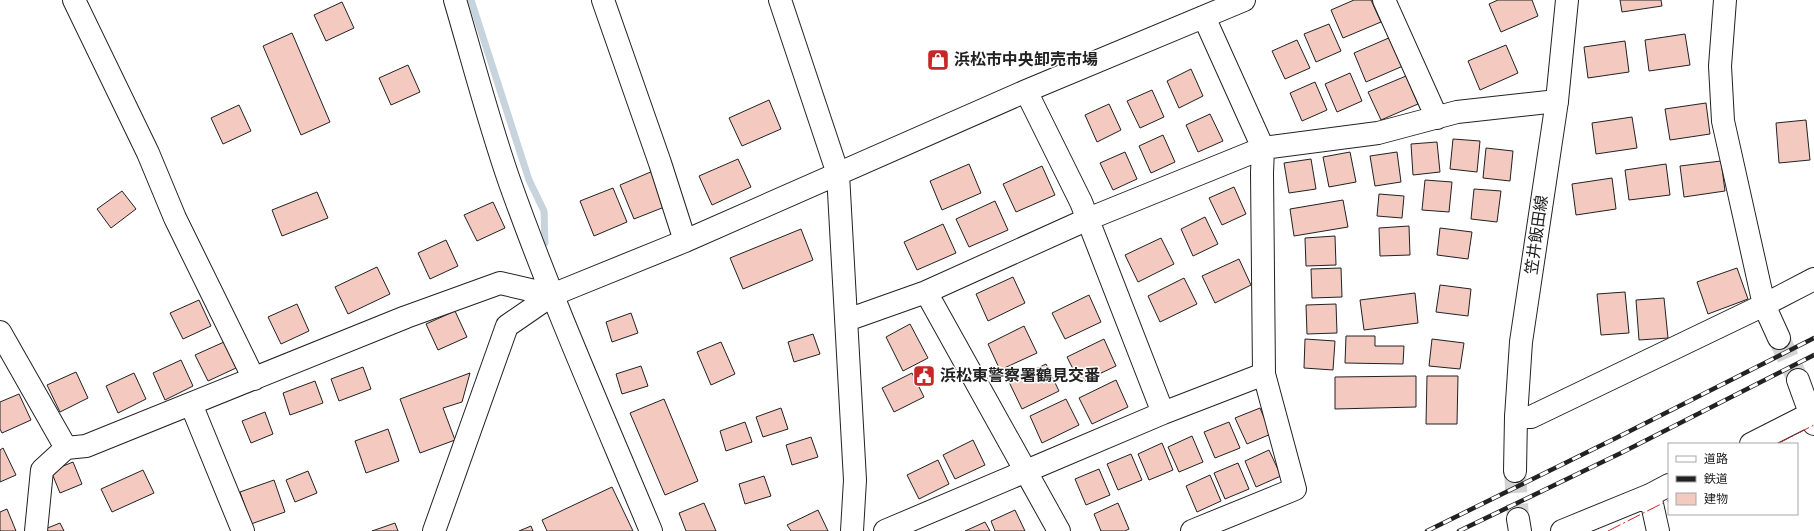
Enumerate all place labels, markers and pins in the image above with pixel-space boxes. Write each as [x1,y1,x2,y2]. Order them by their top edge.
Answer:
shop icon: 浜松市中央卸売市場 [925,47,951,73]
place label: 浜松市中央卸売市場 [954,51,1098,68]
public building icon: 浜松東警察署鶴見交番 [911,363,937,389]
place label: 浜松東警察署鶴見交番 [940,367,1100,384]

